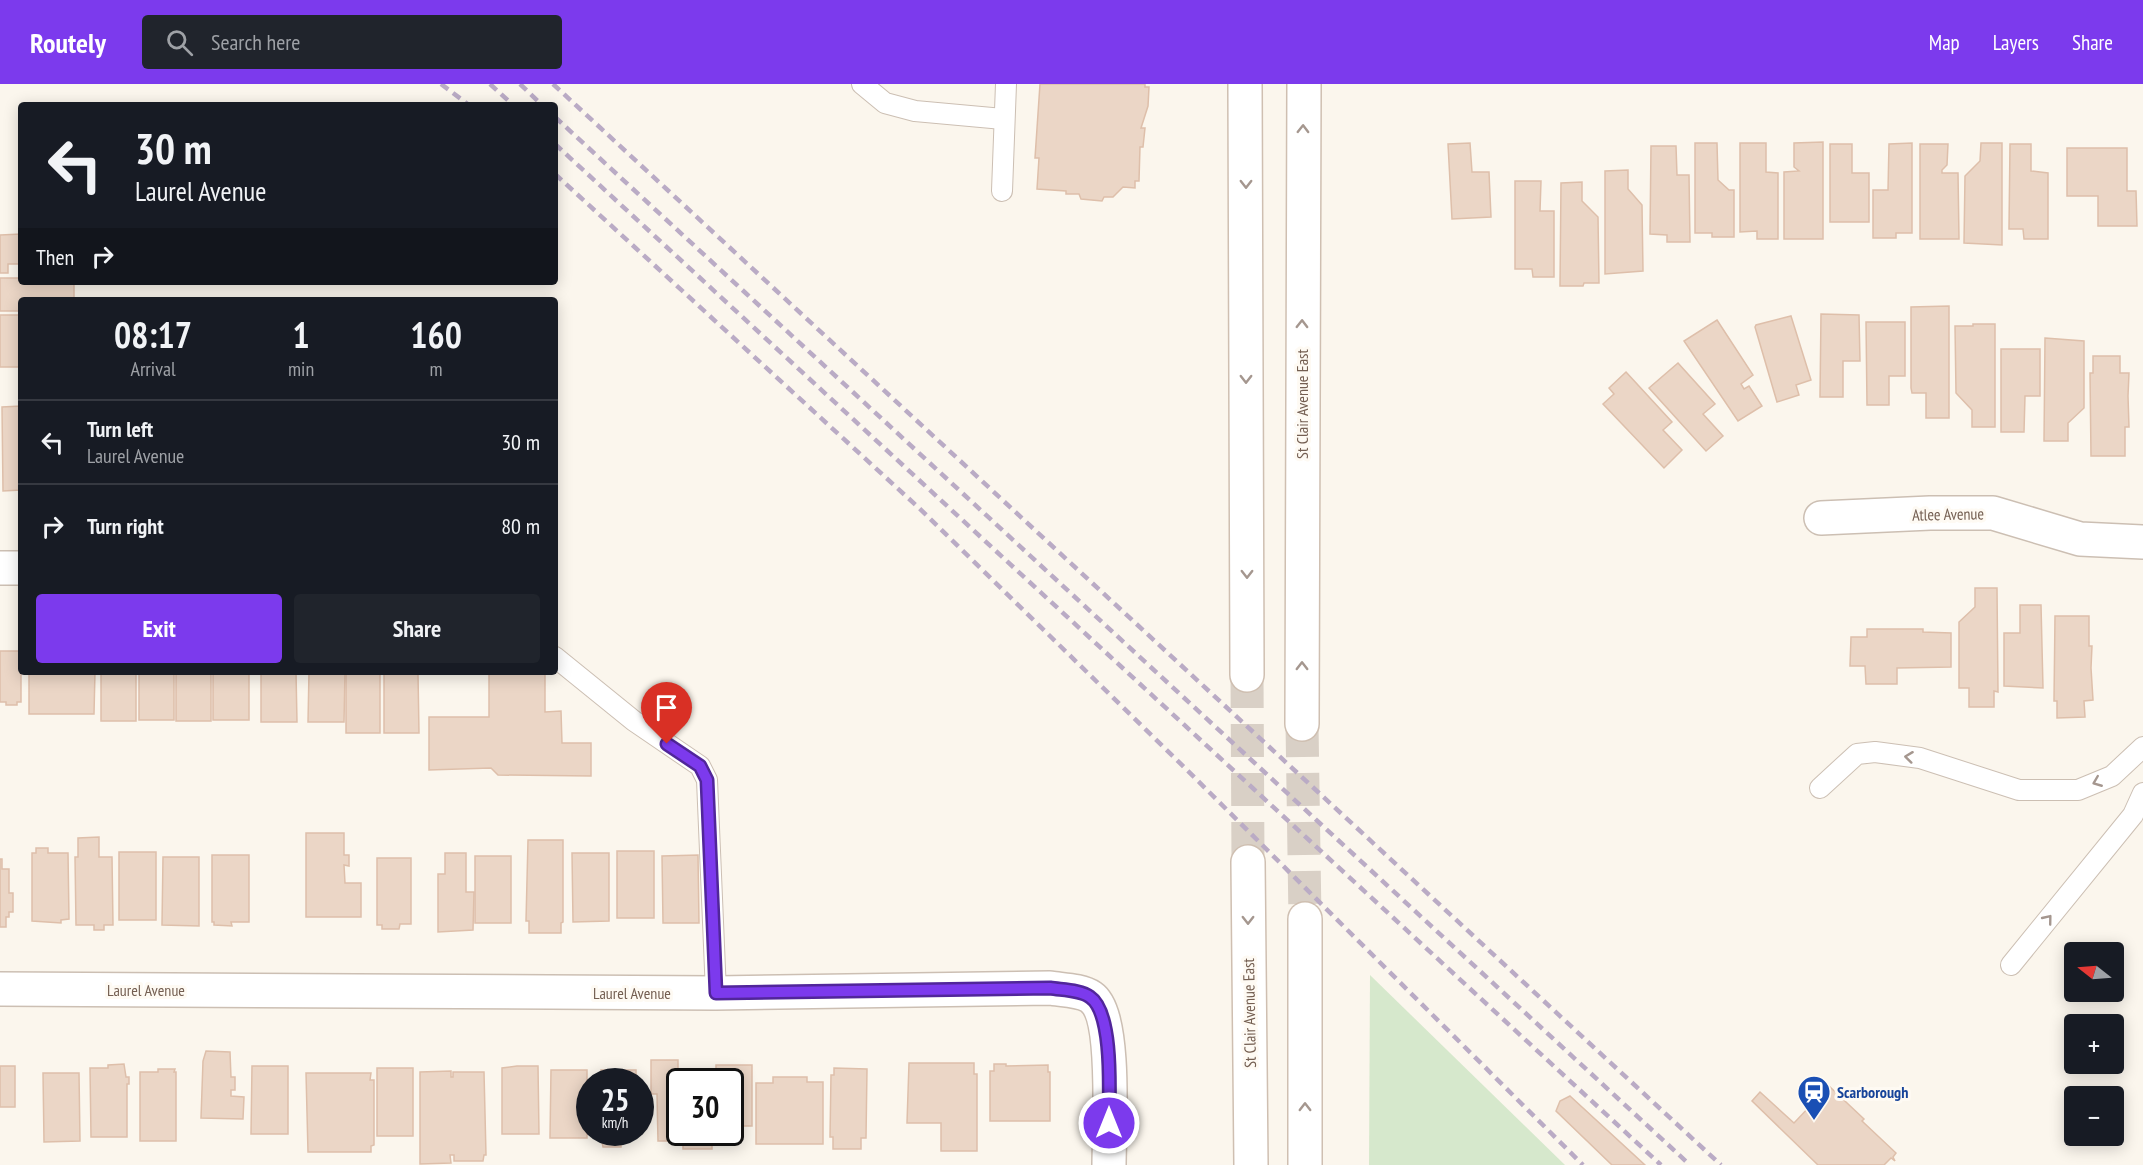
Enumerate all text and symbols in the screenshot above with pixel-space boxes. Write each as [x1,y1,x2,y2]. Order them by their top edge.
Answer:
search box [142,15,562,69]
text: Routely [30,24,106,61]
icon: search [163,26,196,59]
text: Search here [211,28,300,56]
text: Map [1929,29,1960,56]
text: Layers [1993,29,2039,56]
text: Share [2072,29,2113,56]
text: 30 m [135,121,212,176]
one-way arrow [1297,124,1310,133]
icon: left [36,126,114,204]
text: Laurel Avenue [135,174,266,208]
one-way arrow [1240,180,1252,189]
icon: right [86,240,119,273]
text: Then [36,243,74,271]
text: 08:17 [114,311,192,358]
text: 1 [292,311,310,358]
text: 160 [410,311,462,358]
one-way arrow [1296,319,1308,328]
street label: St Clair Avenue East [1292,348,1312,459]
text: Arrival [130,356,176,382]
text: min [288,356,314,382]
text: m [430,356,443,382]
one-way arrow [1240,375,1252,384]
text: Turn left [87,415,153,443]
icon: left [36,426,69,459]
text: 30 m [501,428,540,456]
text: Laurel Avenue [87,443,184,469]
street label: Atlee Avenue [1912,503,1984,525]
icon: right [36,510,69,543]
text: Turn right [87,512,164,540]
text: 80 m [501,512,540,540]
one-way arrow [1241,570,1253,579]
button: Exit [36,594,282,663]
button: Share [294,594,540,663]
one-way arrow [1296,661,1308,670]
pin [641,682,692,744]
icon: arrive [650,691,683,724]
one-way arrow [1904,751,1913,764]
one-way arrow [2093,775,2104,787]
one-way arrow [2040,915,2051,926]
one-way arrow [1242,916,1254,925]
north arrow [2064,942,2124,1002]
map controls [2064,942,2124,1146]
street label: St Clair Avenue East [1238,957,1260,1068]
street label: Laurel Avenue [107,980,185,1000]
street label: Laurel Avenue [593,983,671,1003]
button: + [2064,1014,2124,1074]
speed limit sign: 30 [666,1068,744,1146]
station icon: Scarborough [1796,1074,1832,1121]
text: 25 [601,1080,629,1119]
place label: Scarborough [1837,1082,1908,1102]
button: − [2064,1086,2124,1146]
position arrow [1077,1091,1141,1155]
one-way arrow [1299,1102,1311,1111]
text: km/h [602,1113,628,1132]

